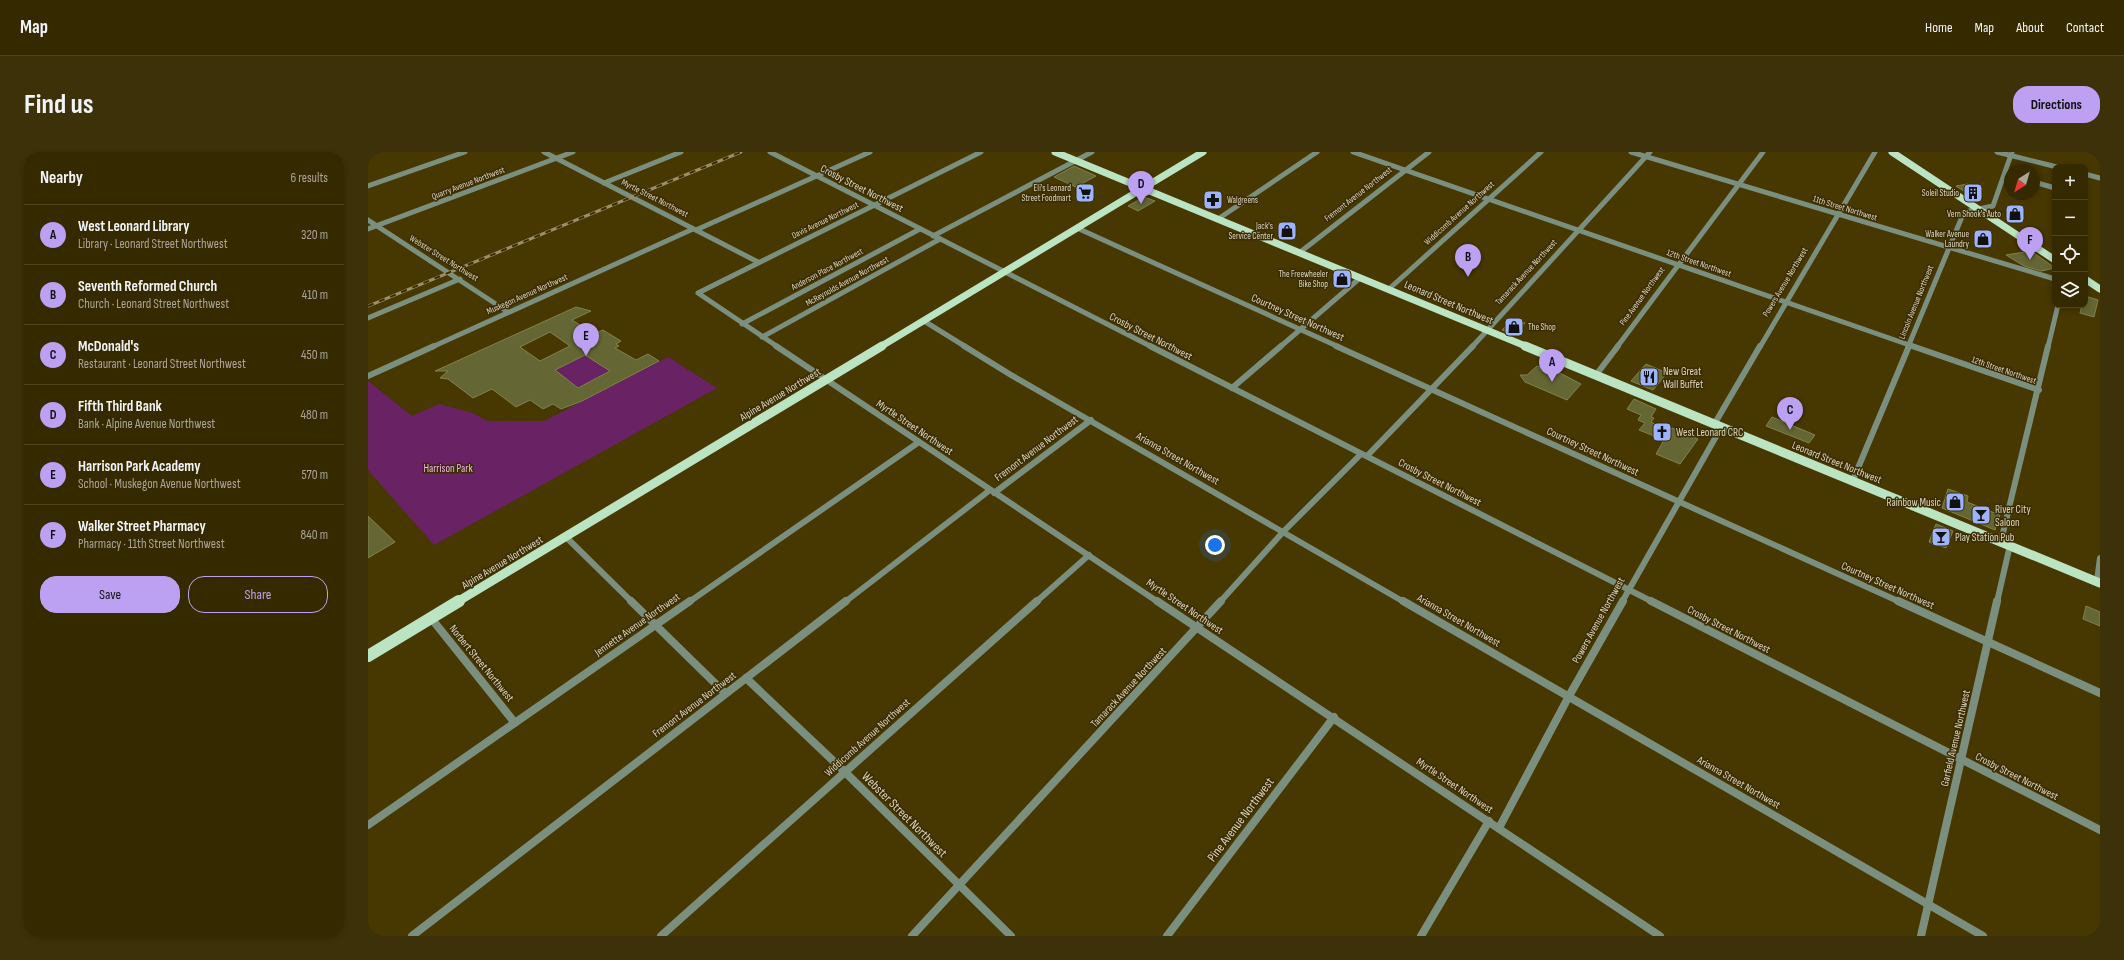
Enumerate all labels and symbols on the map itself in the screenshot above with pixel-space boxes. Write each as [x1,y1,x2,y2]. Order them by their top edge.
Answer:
street label: Crosby Street Northwest [818,162,906,215]
street label: Quarry Avenue Northwest [430,164,507,202]
street label: Fremont Avenue Northwest [1322,164,1394,224]
north arrow [2004,164,2040,200]
pin: D [1128,171,1154,204]
street label: Myrtle Street Northwest [619,177,690,220]
street label: Widdicomb Avenue Northwest [1422,179,1497,248]
supermarket icon: Eli's Leonard Street Foodmart [1074,182,1096,204]
building icon: Soleil Studio [1962,182,1984,204]
place label: Eli's Leonard Street Foodmart [1021,183,1071,204]
place label: Soleil Studio [1922,188,1959,199]
pharmacy icon: Walgreens [1202,189,1224,211]
street label: 11th Street Northwest [1811,193,1879,224]
place label: Walgreens [1227,195,1258,206]
street label: Davis Avenue Northwest [790,199,861,241]
shop icon: Vern Shook's Auto [2004,203,2026,225]
place label: Vern Shook's Auto [1947,209,2001,220]
shop icon: Jack's Service Center [1276,220,1298,242]
place label: Jack's Service Center [1228,221,1273,242]
pin: F [2017,227,2043,260]
shop icon: Walker Avenue Laundry [1972,228,1994,250]
place label: Walker Avenue Laundry [1925,229,1970,250]
street label: Webster Street Northwest [407,233,480,284]
street label: Tamarack Avenue Northwest [1493,237,1560,307]
pin: B [1455,244,1481,277]
street label: Powers Avenue Northwest [1760,245,1811,319]
street label: Anderson Place Northwest [789,246,865,293]
street label: 12th Street Northwest [1665,247,1733,280]
street label: McReynolds Avenue Northwest [804,254,891,309]
street label: Lincoln Avenue Northwest [1897,263,1936,341]
street label: Pine Avenue Northwest [1617,265,1668,328]
shop icon: The Freewheeler Bike Shop [1331,268,1353,290]
place label: The Freewheeler Bike Shop [1278,269,1328,290]
street label: Muskegon Avenue Northwest [485,272,570,317]
street label: Leonard Street Northwest [1402,278,1496,327]
street label: Courtney Street Northwest [1249,291,1347,344]
street label: Crosby Street Northwest [1107,310,1195,363]
shop icon: The Shop [1503,316,1525,338]
place label: The Shop [1528,322,1556,333]
pin: E [573,323,599,356]
pin: A [1539,349,1565,382]
street label: 12th Street Northwest [1970,354,2038,387]
street label: Alpine Avenue Northwest [736,365,824,424]
place label: New Great Wall Buffet [1663,365,1704,391]
restaurant icon: New Great Wall Buffet [1638,366,1660,388]
street label: Myrtle Street Northwest [874,397,956,458]
pin: C [1777,397,1803,430]
street label: Fremont Avenue Northwest [992,412,1081,484]
church icon: West Leonard CRC [1651,421,1673,443]
street label: Courtney Street Northwest [1545,424,1642,479]
place label: West Leonard CRC [1676,426,1743,439]
street label: Arianna Street Northwest [1133,429,1222,488]
street label: Leonard Street Northwest [1790,439,1884,487]
street label: Crosby Street Northwest [1396,456,1484,509]
park label: Harrison Park [423,462,473,475]
shop icon: Rainbow Music [1944,491,1966,513]
place label: Rainbow Music [1887,496,1941,509]
place label: River City Saloon [1995,503,2031,529]
bar icon: River City Saloon [1970,504,1992,526]
bar icon: Play Station Pub [1930,526,1952,548]
place label: Play Station Pub [1955,531,2015,544]
street label: Alpine Avenue Northwest [458,533,546,592]
your location [1205,535,1225,555]
street label: Courtney Street Northwest [1839,559,1937,612]
street label: Powers Avenue Northwest [1569,574,1628,666]
street label: Myrtle Street Northwest [1144,576,1226,637]
street label: Jennette Avenue Northwest [591,590,683,659]
street label: Arianna Street Northwest [1414,591,1503,650]
street label: Crosby Street Northwest [1685,603,1773,656]
street label: Norbert Street Northwest [447,622,517,705]
street label: Tamarack Avenue Northwest [1088,644,1169,730]
street label: Fremont Avenue Northwest [650,668,739,740]
street label: Garfield Avenue Northwest [1938,688,1973,788]
street label: Widdicomb Avenue Northwest [822,695,913,779]
street label: Crosby Street Northwest [1973,750,2061,803]
street label: Arianna Street Northwest [1694,753,1783,812]
street label: Myrtle Street Northwest [1414,755,1496,816]
street label: Webster Street Northwest [858,769,950,861]
street label: Pine Avenue Northwest [1204,774,1278,865]

